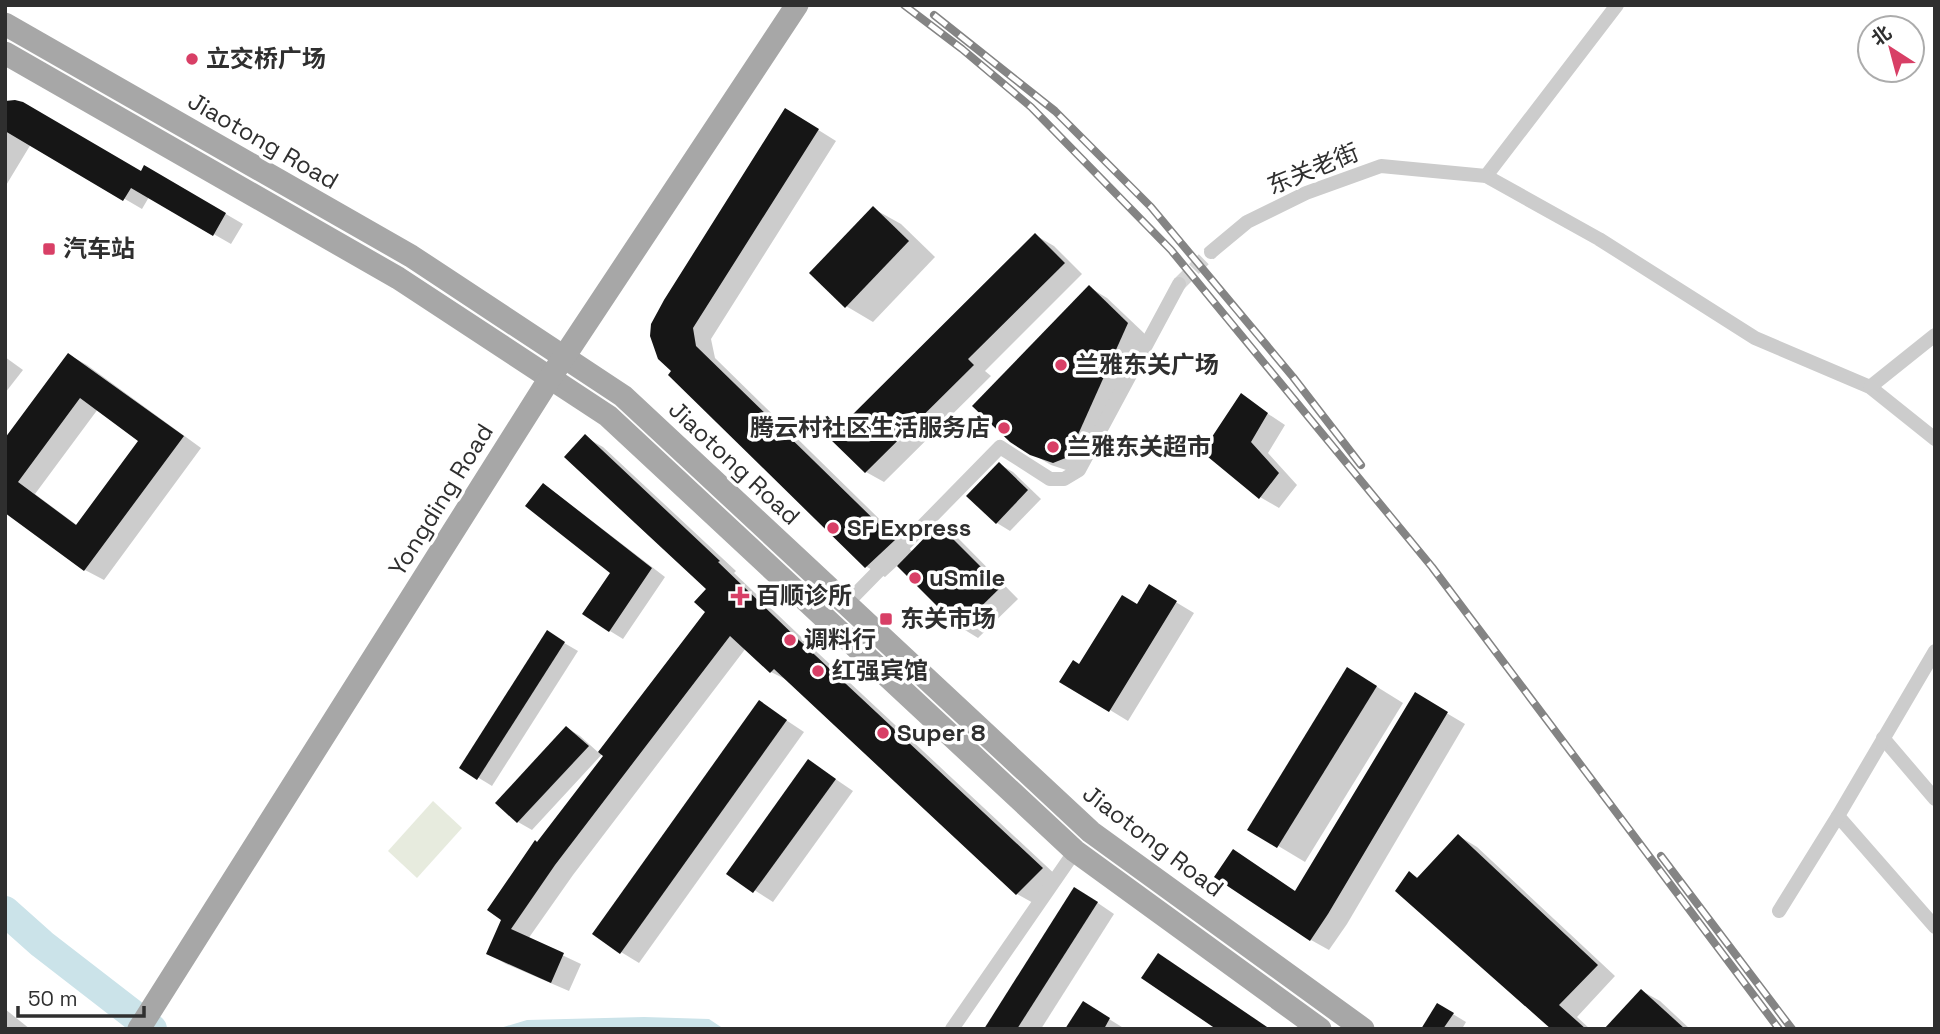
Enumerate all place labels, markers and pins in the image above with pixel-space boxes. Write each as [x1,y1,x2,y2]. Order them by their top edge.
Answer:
place label: 立交桥广场 [206,43,326,74]
marker: 立交桥广场 [184,51,200,67]
place label: 汽车站 [63,233,135,264]
marker: 汽车站 [41,241,57,257]
place label: 兰雅东关广场 [1075,349,1219,380]
marker: 兰雅东关广场 [1053,357,1069,373]
place label: 腾云村社区生活服务店 [750,412,990,443]
marker: 腾云村社区生活服务店 [996,420,1012,436]
place label: 兰雅东关超市 [1067,431,1211,462]
marker: 兰雅东关超市 [1045,439,1061,455]
place label: SF Express [847,512,971,543]
marker: SF Express [825,520,841,536]
place label: uSmile [929,562,1005,593]
marker: uSmile [907,570,923,586]
place label: 百顺诊所 [756,580,852,611]
marker: 百顺诊所 [730,586,750,606]
place label: 东关市场 [900,603,996,634]
marker: 东关市场 [878,611,894,627]
place label: 调料行 [804,624,876,655]
marker: 调料行 [782,632,798,648]
place label: 红强宾馆 [832,655,928,686]
marker: 红强宾馆 [810,663,826,679]
place label: Super 8 [897,717,986,748]
marker: Super 8 [875,725,891,741]

